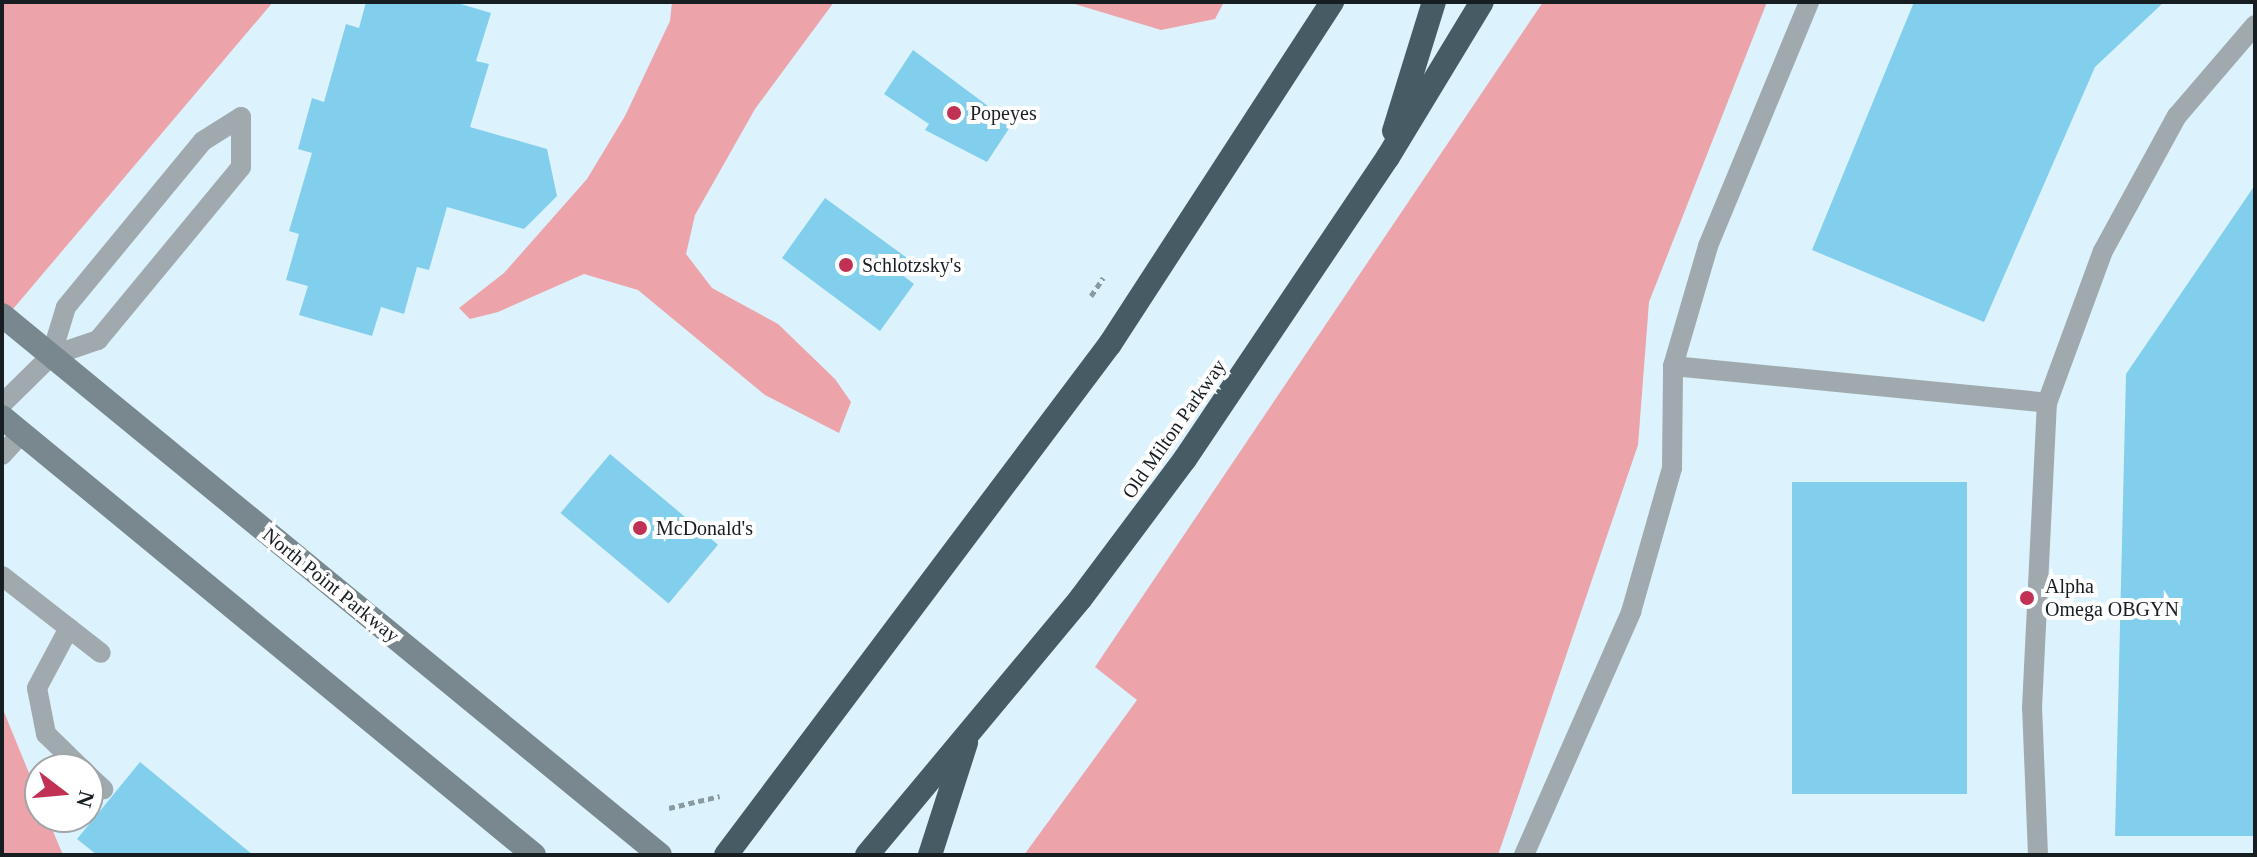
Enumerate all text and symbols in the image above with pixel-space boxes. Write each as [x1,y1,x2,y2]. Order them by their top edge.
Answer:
place label: Popeyes [970,101,1037,125]
marker: Popeyes [945,104,963,122]
place label: Schlotzsky's [862,253,961,277]
marker: Schlotzsky's [837,256,855,274]
street label: Old Milton Parkway [1117,355,1231,503]
place label: McDonald's [656,516,753,540]
marker: McDonald's [631,519,649,537]
street label: North Point Parkway [258,523,404,647]
place label: Alpha Omega OBGYN [2045,574,2179,621]
marker: Alpha Omega OBGYN [2016,587,2038,609]
north arrow [24,753,104,833]
text: N [71,788,100,810]

